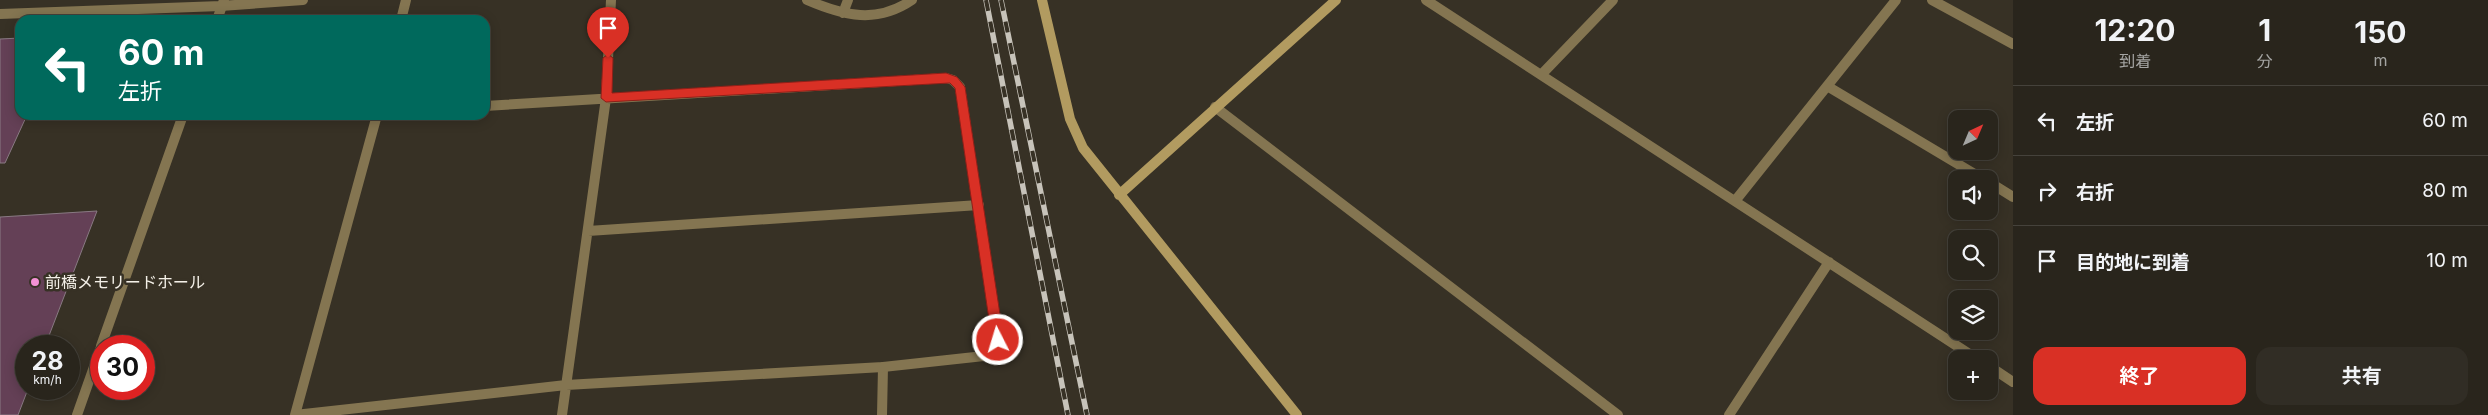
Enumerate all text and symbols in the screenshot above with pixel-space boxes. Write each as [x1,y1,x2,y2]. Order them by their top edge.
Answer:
pin [587,7,629,58]
text: 12:20 [2094,12,2175,48]
text: 1 [2258,12,2271,48]
icon: arrive [594,14,622,42]
text: 150 [2354,14,2407,50]
text: 60 m [118,31,205,73]
icon: left [35,35,100,100]
text: m [2373,50,2387,70]
text: 到着 [2119,51,2151,71]
text: 分 [2257,51,2273,71]
text: 左折 [118,78,162,104]
icon: left [2033,107,2061,135]
text: 60 m [2422,109,2468,132]
north arrow [1948,110,1998,160]
map controls [1948,110,1998,400]
text: 左折 [2076,111,2114,134]
button: sound [1948,170,1998,220]
icon: right [2033,177,2061,205]
text: 80 m [2422,179,2468,202]
text: 右折 [2076,181,2114,204]
button: search [1948,230,1998,280]
icon: arrive [2033,247,2061,275]
text: 10 m [2426,249,2468,272]
text: 目的地に到着 [2076,251,2190,274]
place label: 前橋メモリードホール [45,272,205,292]
marker: 前橋メモリードホール [29,276,41,288]
button: layers [1948,290,1998,340]
position arrow [971,313,1023,365]
speed limit sign: 30 [90,335,155,400]
text: 28 [31,346,64,376]
button: 終了 [2033,347,2246,405]
button: 共有 [2256,347,2468,405]
button: + [1948,350,1998,400]
text: km/h [33,372,62,387]

